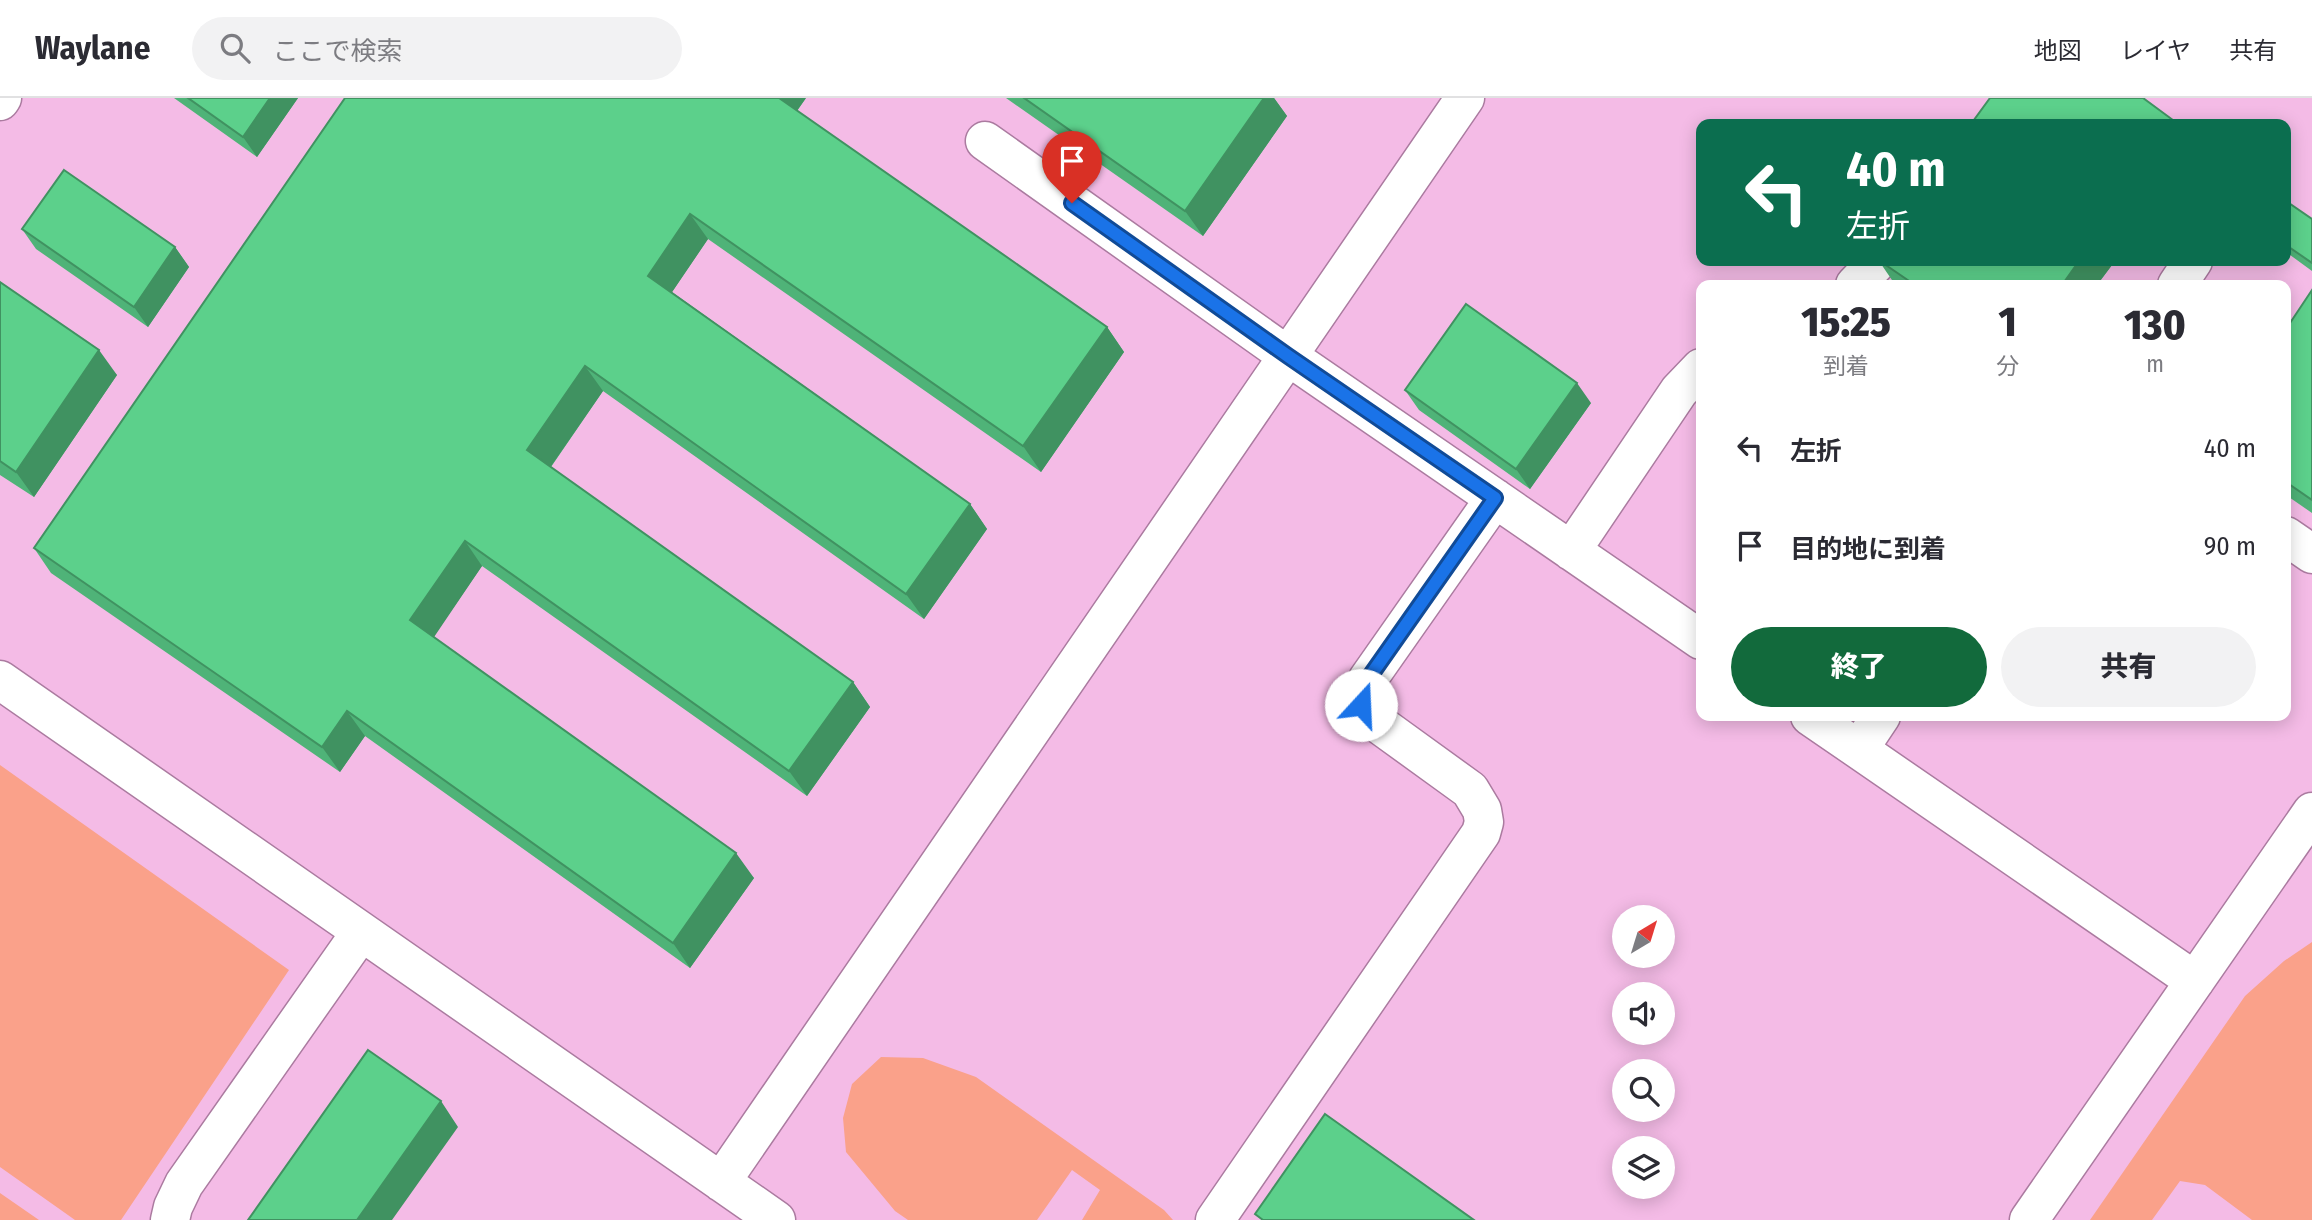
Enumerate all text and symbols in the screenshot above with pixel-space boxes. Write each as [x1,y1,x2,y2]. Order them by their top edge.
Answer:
search box [192,17,682,80]
text: Waylane [35,28,150,68]
icon: search [216,29,254,67]
text: ここで検索 [272,36,402,67]
text: 地図 [2034,37,2082,65]
text: レイヤ [2120,37,2191,65]
text: 共有 [2229,37,2277,65]
pin [1042,131,1102,203]
text: 40 m [1846,140,1946,199]
icon: arrive [1053,142,1091,180]
icon: left [1731,147,1822,238]
text: 左折 [1846,207,1910,245]
text: 15:25 [1801,297,1891,347]
text: 1 [1998,297,2017,347]
text: 130 [2124,300,2186,350]
text: m [2146,350,2164,378]
text: 到着 [1823,352,1869,380]
text: 分 [1996,352,2019,380]
icon: left [1731,429,1769,467]
text: 40 m [2204,433,2256,464]
text: 左折 [1790,436,1842,467]
icon: arrive [1731,527,1769,565]
text: 90 m [2204,531,2256,562]
text: 目的地に到着 [1790,534,1946,565]
button: 終了 [1731,627,1987,707]
button: 共有 [2001,627,2256,707]
position arrow [1324,668,1398,742]
north arrow [1612,905,1675,968]
map controls [1612,905,1675,1199]
button: sound [1612,982,1675,1045]
button: search [1612,1059,1675,1122]
button: layers [1612,1136,1675,1199]

